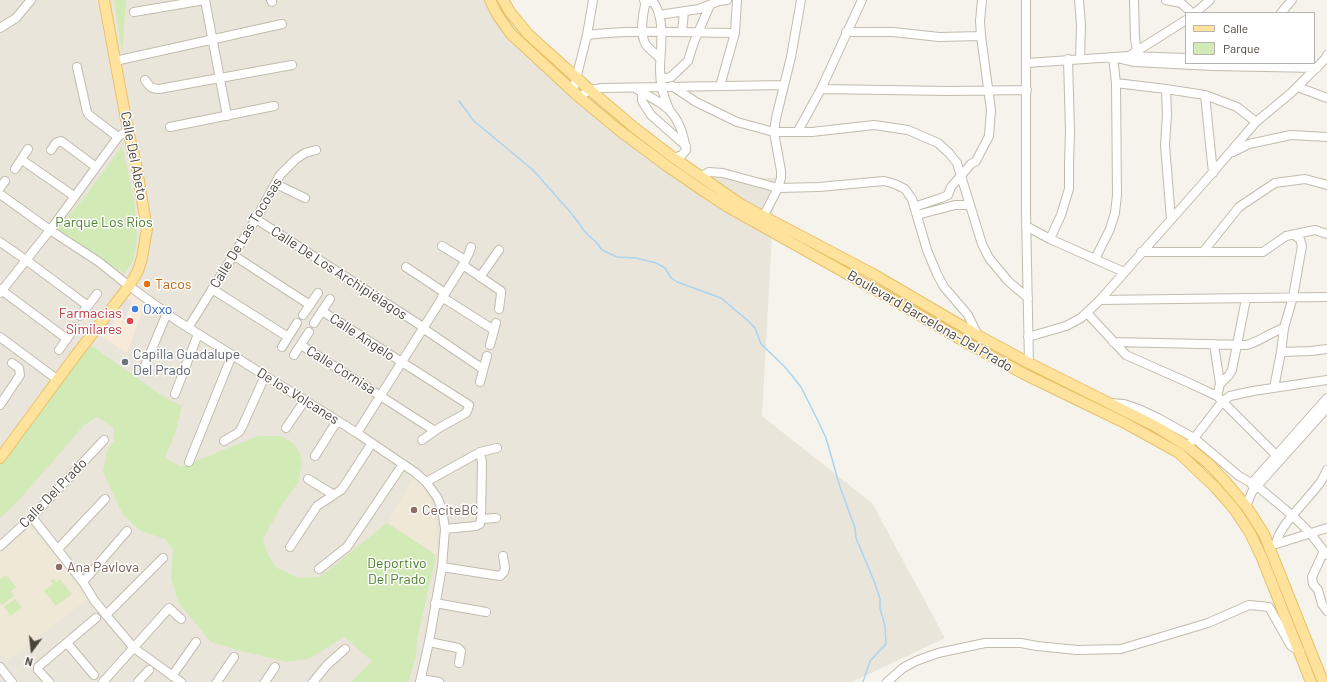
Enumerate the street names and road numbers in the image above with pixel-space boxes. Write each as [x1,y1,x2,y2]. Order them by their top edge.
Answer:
street label: Calle Del Abeto [117,110,151,202]
street label: Calle De Las Tocosas [206,175,286,291]
street label: Calle De Los Archipiélagos [268,223,410,323]
street label: Boulevard Barcelona-Del Prado [844,267,1016,375]
street label: Calle Angelo [326,310,398,364]
street label: Calle Cornisa [303,342,379,398]
street label: De los Volcanes [254,364,342,428]
street label: Calle Del Prado [16,455,90,531]

